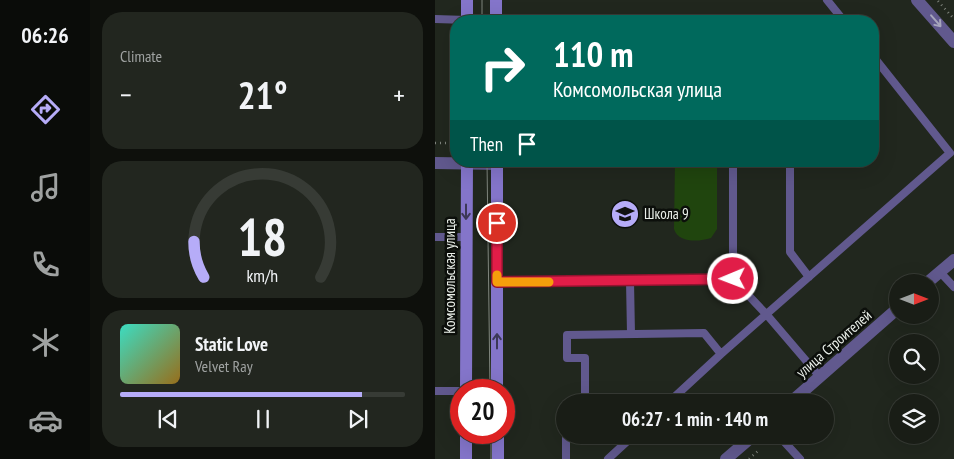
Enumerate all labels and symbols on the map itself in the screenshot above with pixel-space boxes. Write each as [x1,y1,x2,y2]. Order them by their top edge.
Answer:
one-way arrow [930,15,941,28]
school or university icon: Школа 9 [610,199,640,229]
pin [476,202,518,244]
one-way arrow [461,204,471,220]
place label: Школа 9 [644,204,689,223]
street label: Комсомольская улица [440,218,459,334]
position arrow [706,252,758,304]
north arrow [889,274,939,324]
street label: улица Строителей [792,306,875,382]
one-way arrow [492,334,502,350]
speed limit sign: 20 [450,379,515,444]

